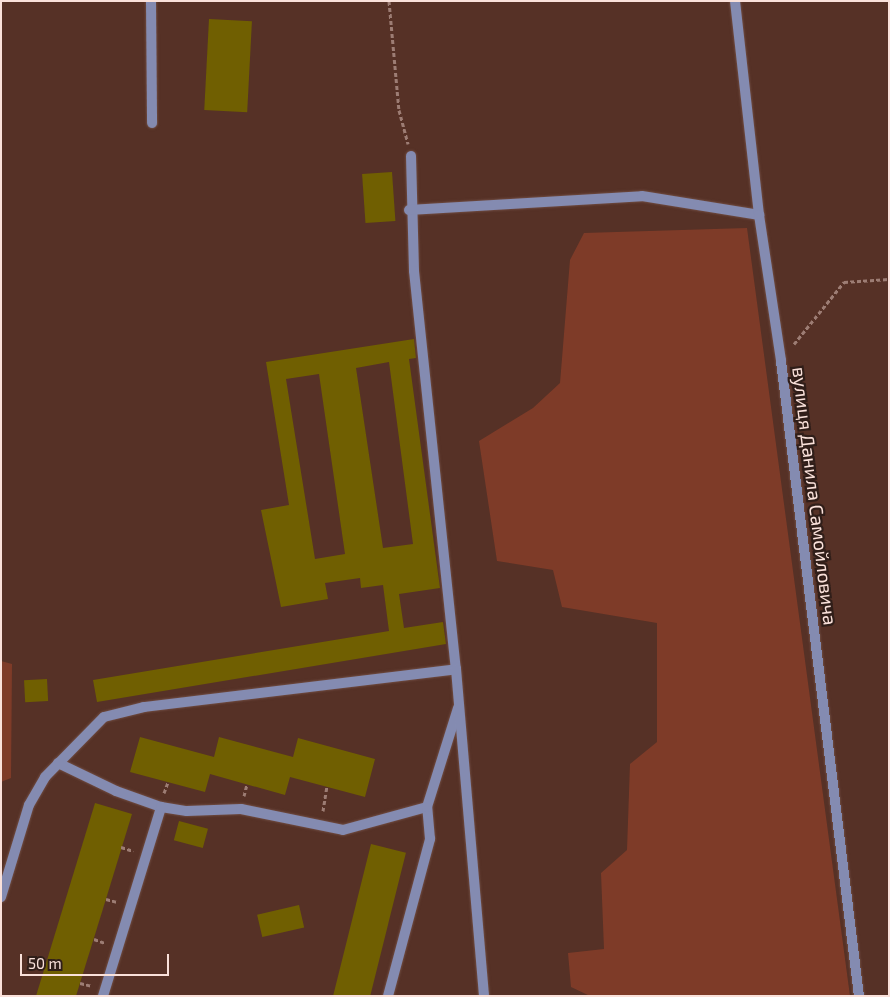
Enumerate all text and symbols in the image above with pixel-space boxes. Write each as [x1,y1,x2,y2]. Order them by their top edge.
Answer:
street label: вулиця Данила Самойловича [788,366,842,626]
scale bar [22,944,171,976]
text: 50 m [28,954,62,972]

